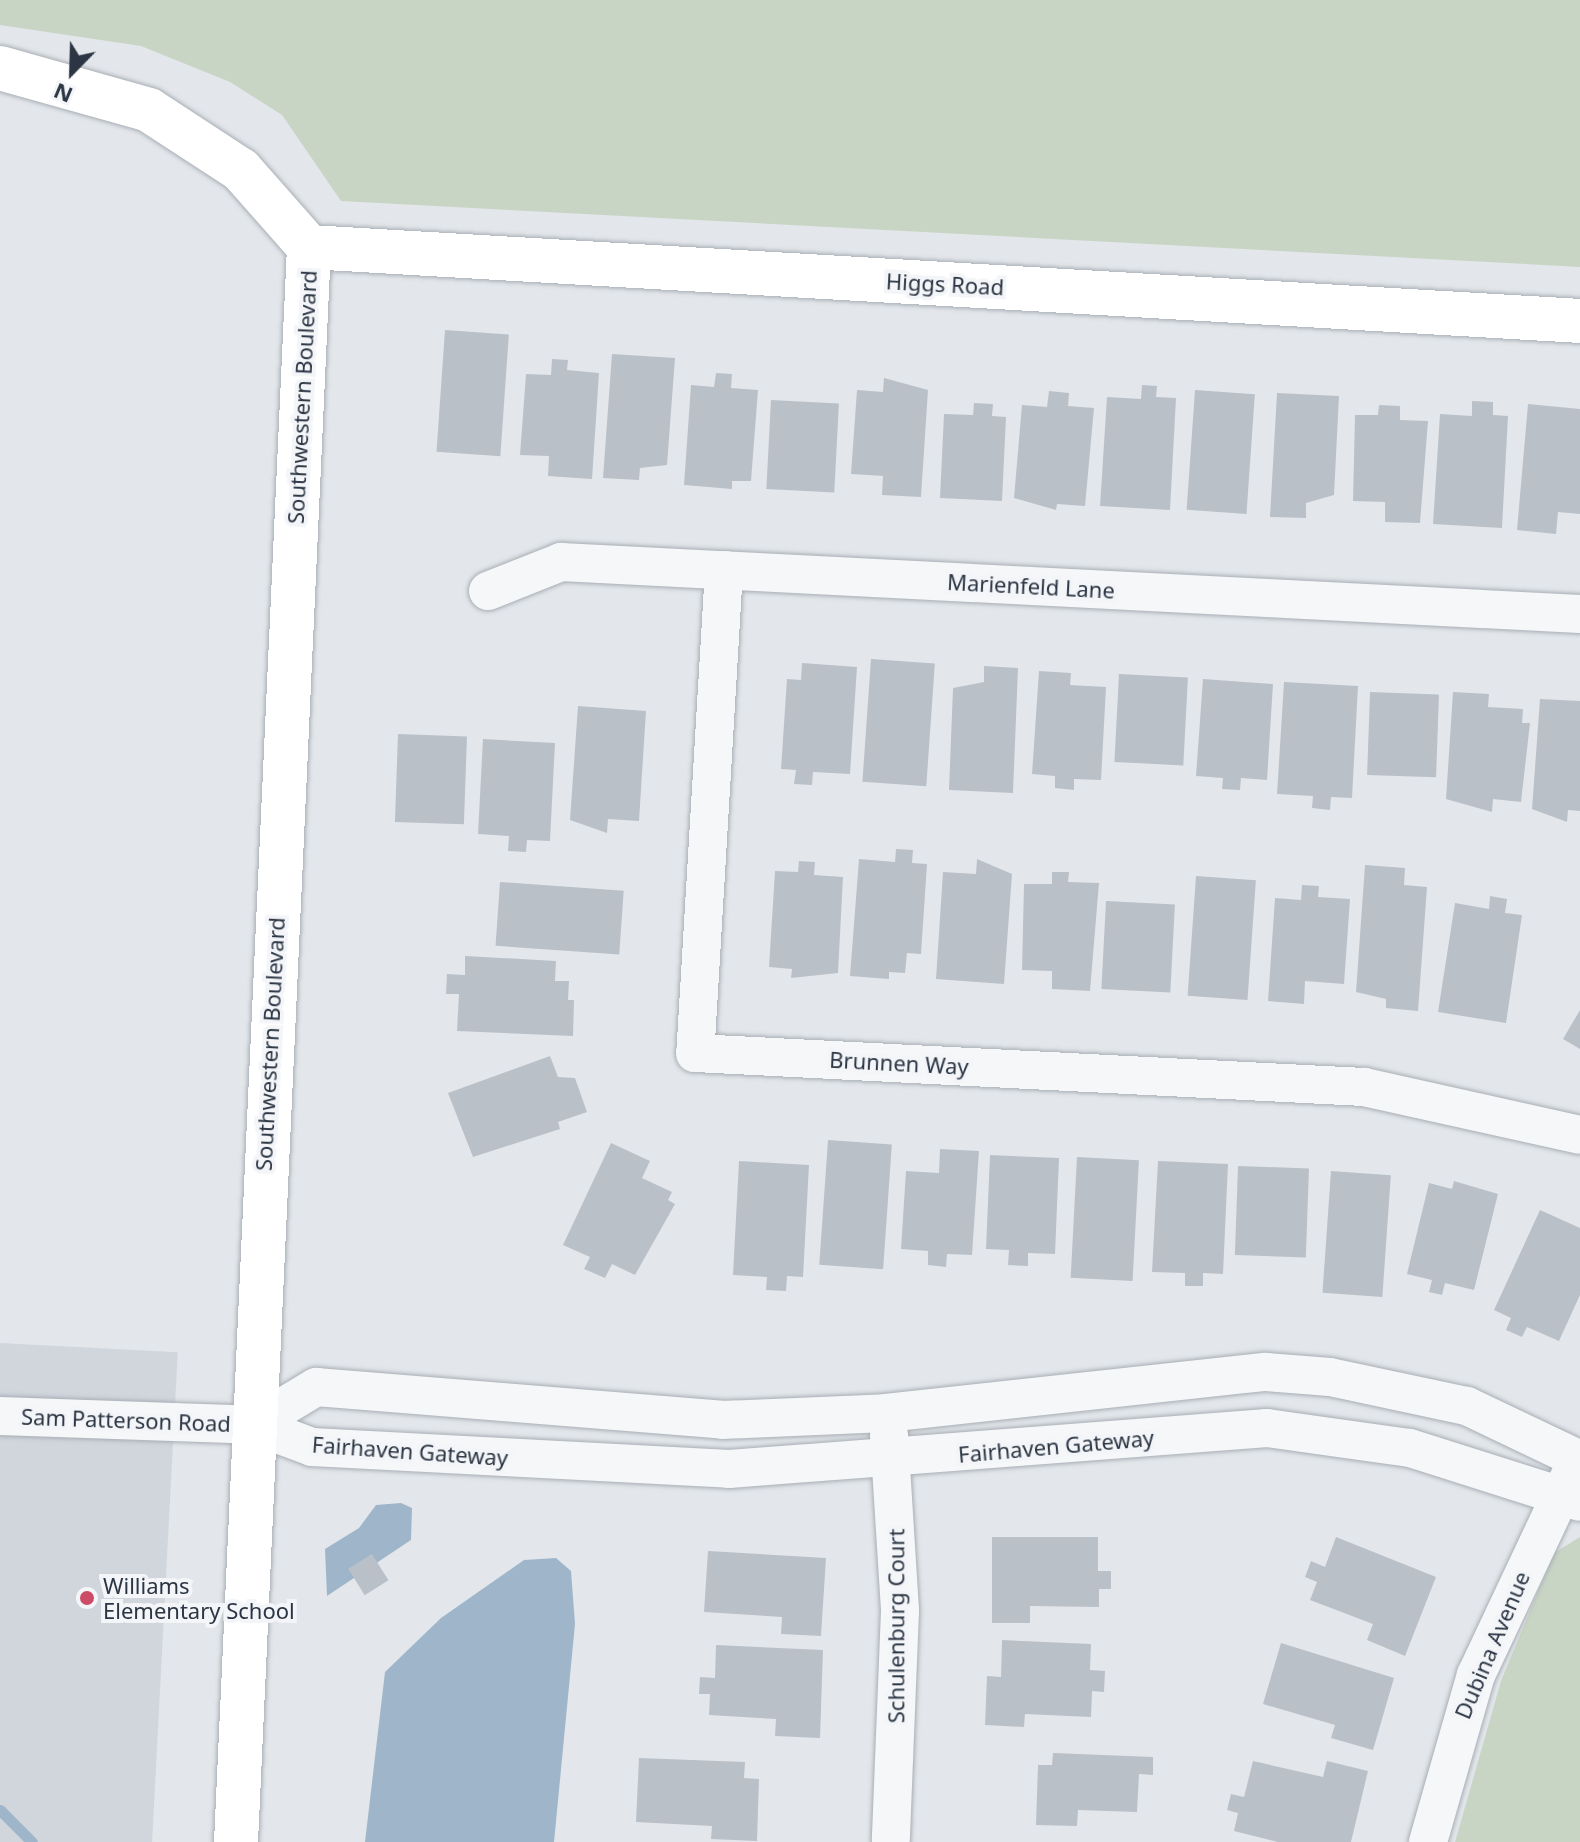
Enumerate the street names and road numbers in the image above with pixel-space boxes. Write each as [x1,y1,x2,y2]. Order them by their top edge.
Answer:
street label: Higgs Road [885,268,1005,300]
street label: Southwestern Boulevard [282,269,322,525]
street label: Marienfeld Lane [947,568,1115,604]
street label: Southwestern Boulevard [250,916,290,1172]
street label: Brunnen Way [829,1046,969,1080]
street label: Sam Patterson Road [21,1403,231,1437]
street label: Fairhaven Gateway [957,1424,1155,1468]
street label: Fairhaven Gateway [311,1431,509,1471]
street label: Schulenburg Court [883,1529,909,1723]
street label: Dubina Avenue [1449,1567,1535,1723]

